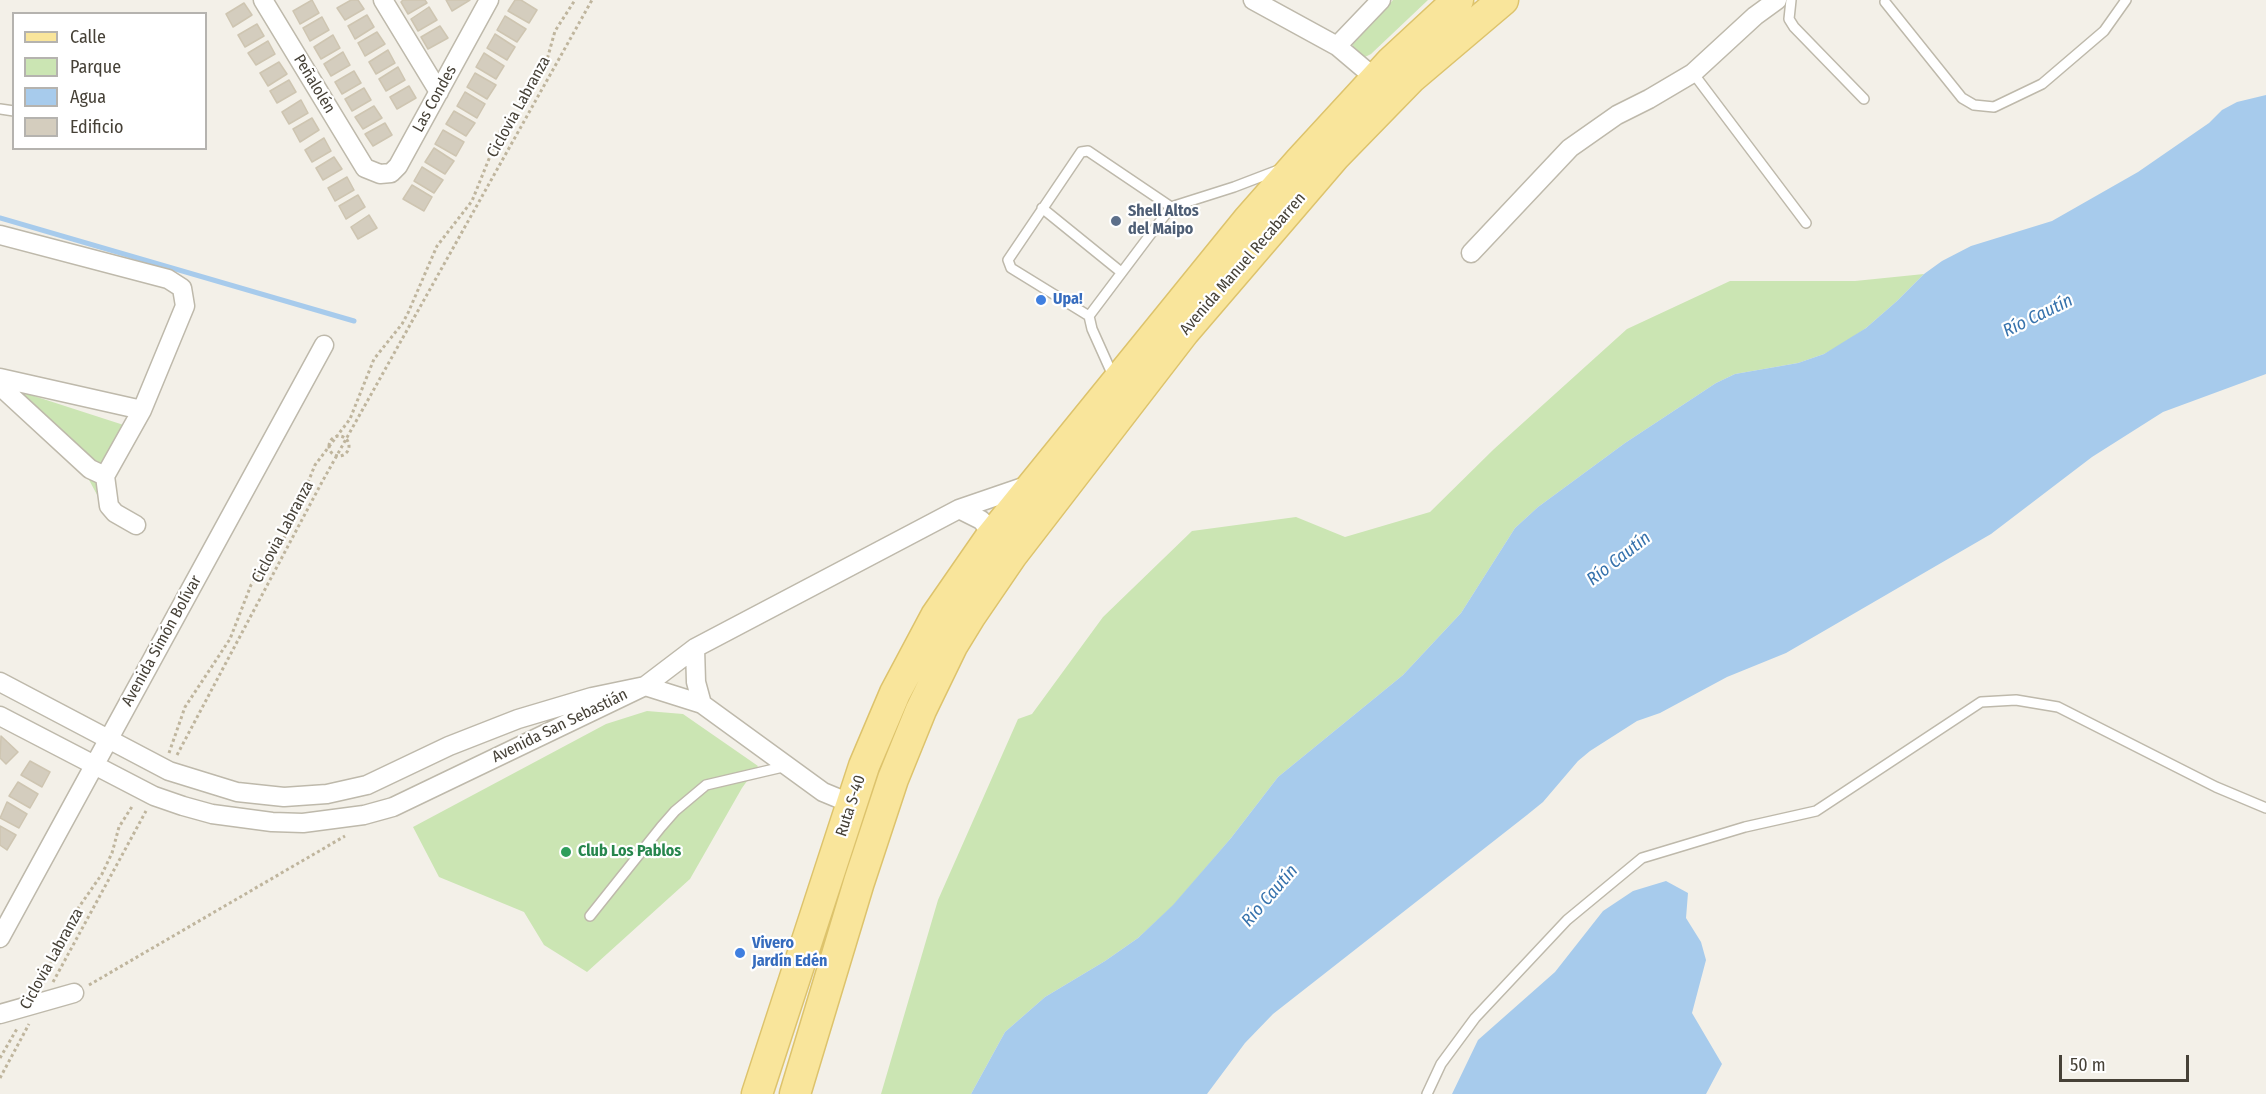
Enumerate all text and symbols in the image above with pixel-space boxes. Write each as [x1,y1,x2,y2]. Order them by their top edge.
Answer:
legend [12,12,207,150]
text: Calle [70,26,106,48]
street label: Peñalolén [289,51,339,117]
street label: Ciclovia Labranza [483,53,555,161]
text: Parque [70,56,121,78]
street label: Las Condes [409,62,461,136]
text: Agua [70,86,106,108]
text: Edificio [70,116,123,138]
street label: Avenida Manuel Recabarren [1176,189,1310,339]
place label: Shell Altos del Maipo [1128,202,1199,240]
marker: Shell Altos del Maipo [1109,214,1123,228]
place label: Upa! [1053,290,1083,310]
water label: Río Cautín [2000,290,2076,342]
marker: Upa! [1034,293,1048,307]
street label: Ciclovia Labranza [248,478,318,586]
water label: Río Cautín [1583,527,1655,591]
street label: Avenida Simón Bolívar [118,572,206,710]
street label: Avenida San Sebastián [489,685,631,767]
street label: Ruta S-40 [832,773,870,839]
place label: Club Los Pablos [578,842,681,862]
marker: Club Los Pablos [559,845,573,859]
water label: Río Cautín [1237,861,1303,931]
street label: Ciclovia Labranza [16,905,88,1013]
place label: Vivero Jardín Edén [752,934,827,972]
marker: Vivero Jardín Edén [733,946,747,960]
scale bar [2062,1043,2192,1081]
text: 50 m [2070,1054,2106,1076]

